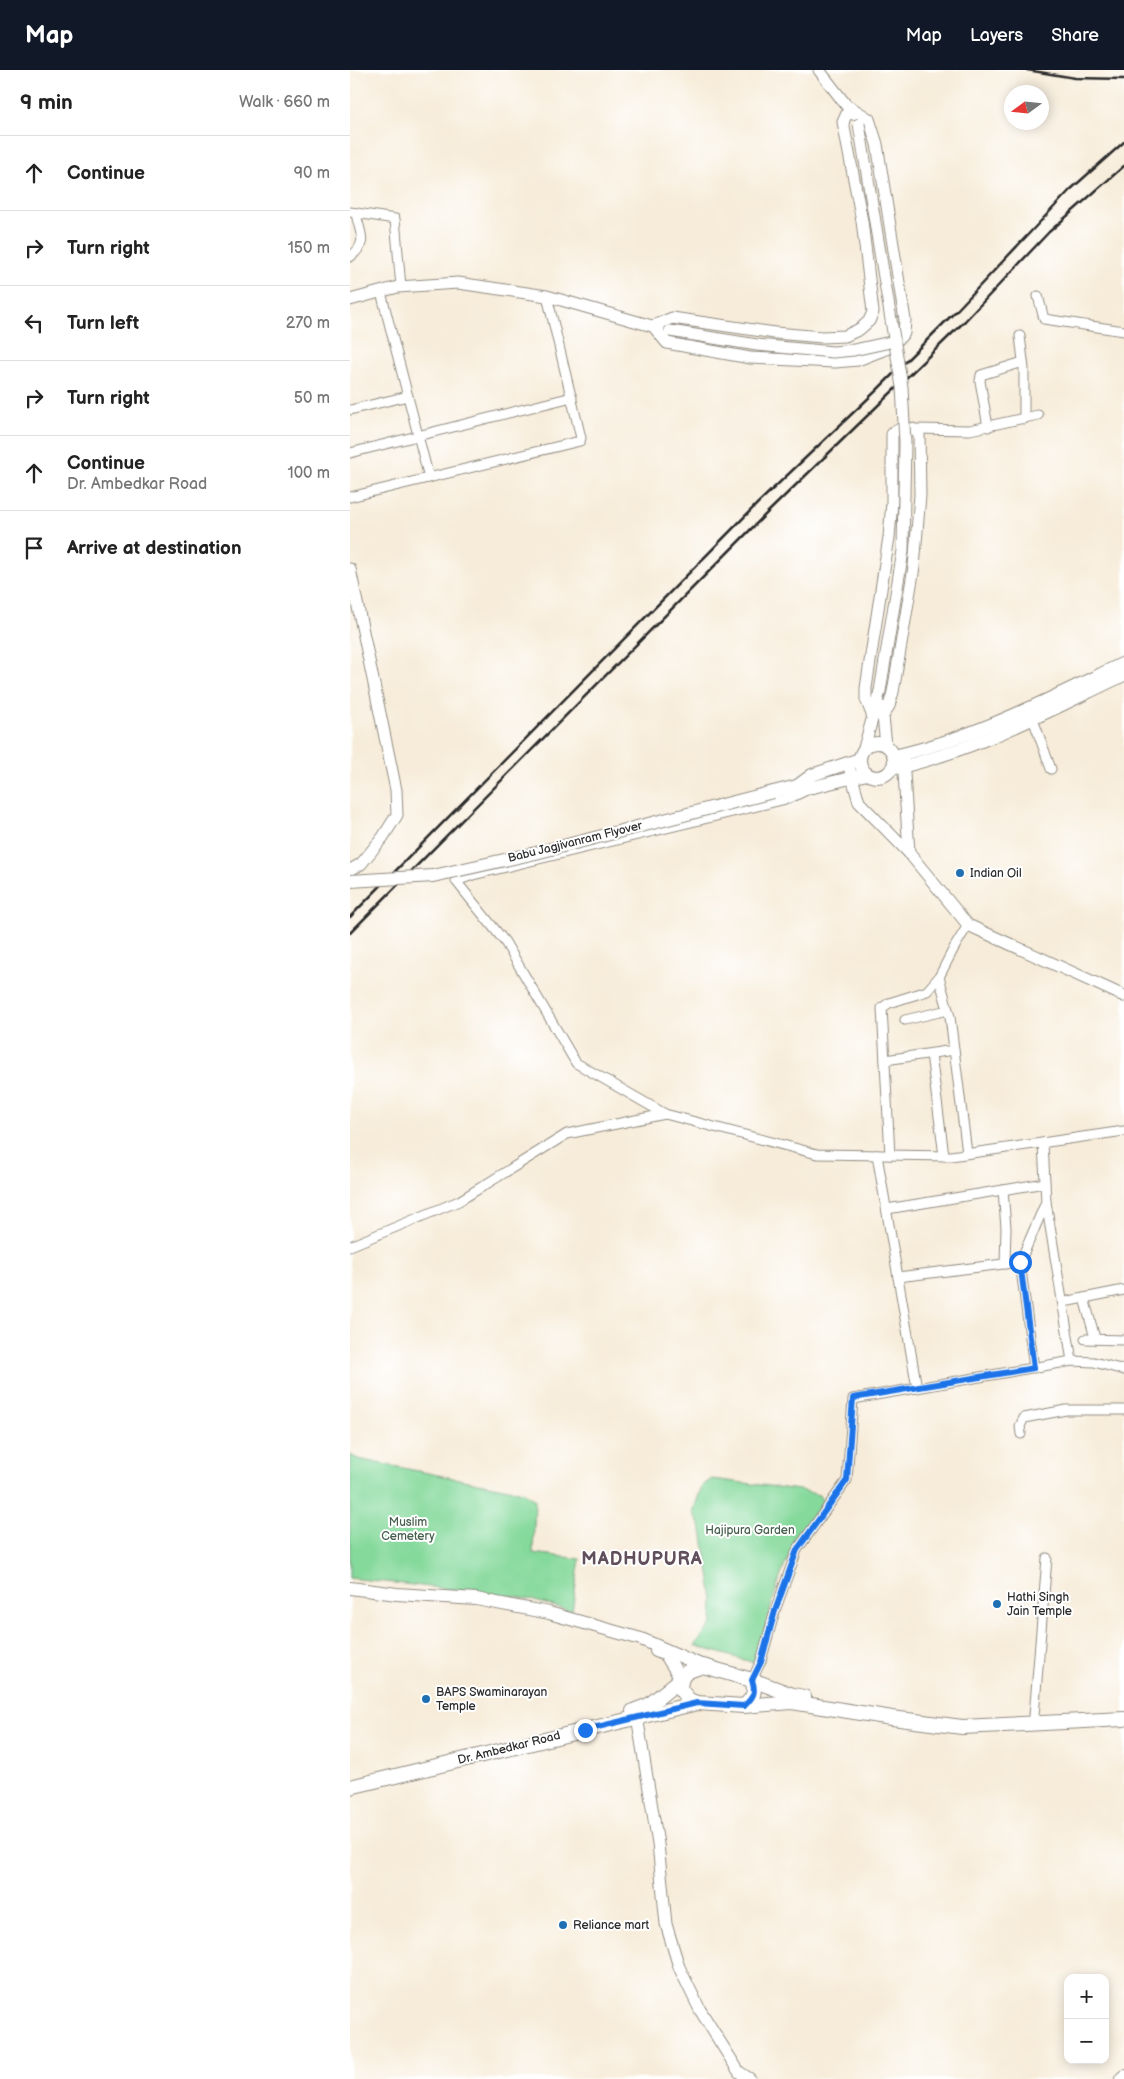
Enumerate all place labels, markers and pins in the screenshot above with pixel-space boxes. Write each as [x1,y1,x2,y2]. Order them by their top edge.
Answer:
place label: Indian Oil [970,866,1022,881]
marker: Indian Oil [954,867,966,879]
place label: Hathi Singh Jain Temple [1007,1590,1072,1619]
marker: Hathi Singh Jain Temple [991,1598,1003,1610]
place label: BAPS Swaminarayan Temple [436,1685,547,1714]
marker: BAPS Swaminarayan Temple [420,1693,432,1705]
place label: Reliance mart [573,1918,650,1933]
marker: Reliance mart [557,1919,569,1931]

